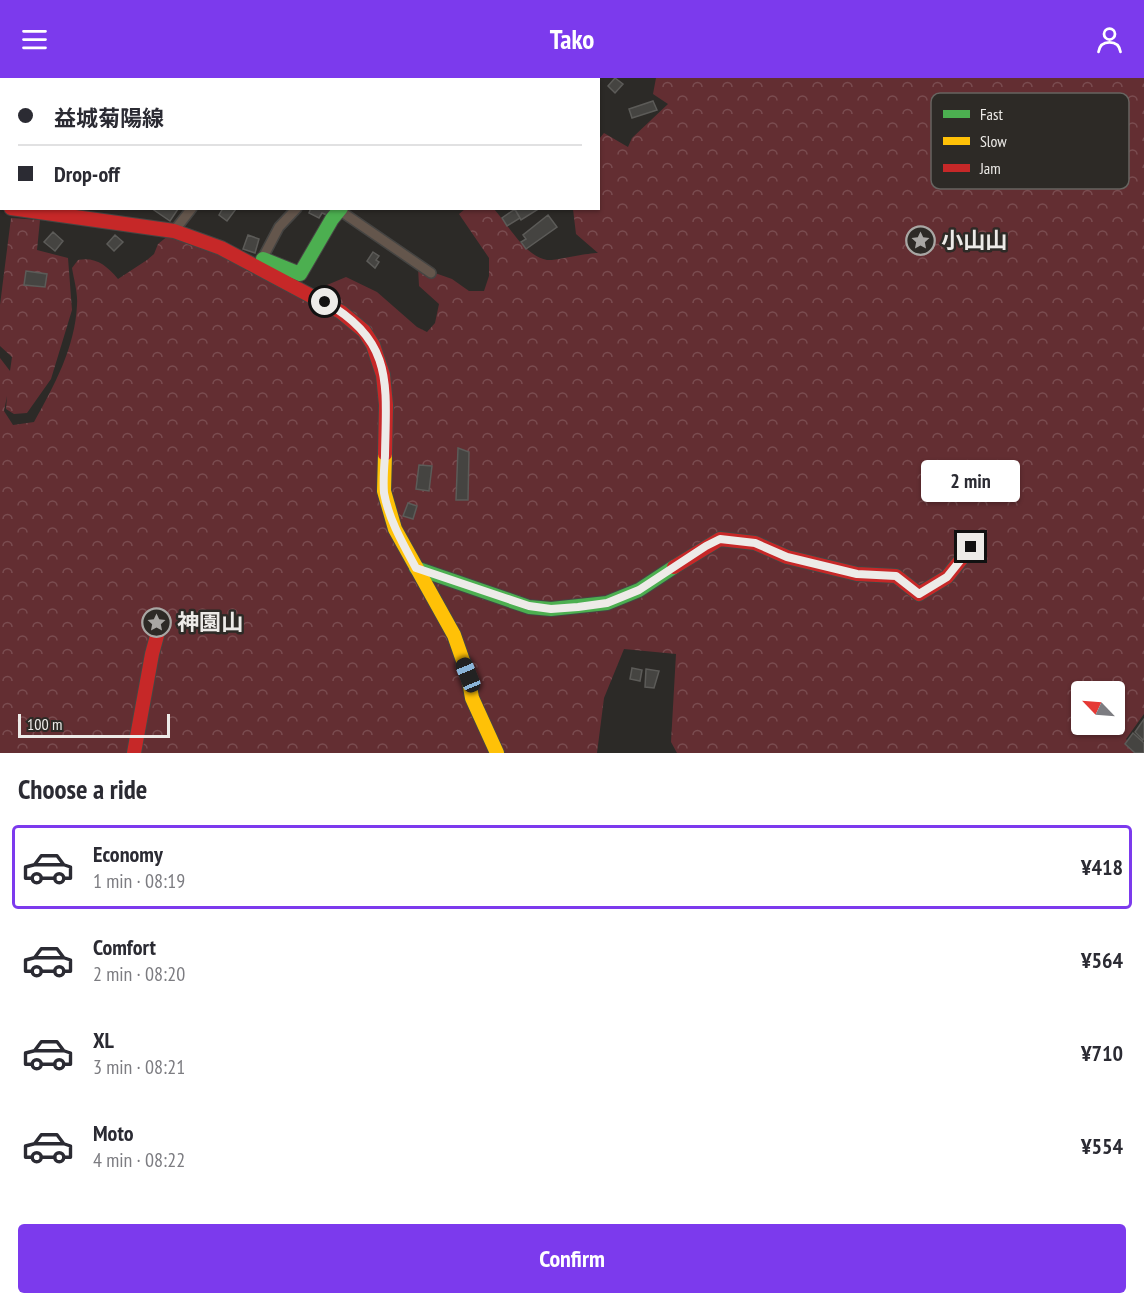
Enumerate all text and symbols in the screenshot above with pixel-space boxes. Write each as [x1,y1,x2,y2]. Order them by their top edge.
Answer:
text: Tako [550,22,594,56]
icon: menu [18,23,51,56]
icon: person [1093,23,1126,56]
legend [931,93,1129,189]
text: 益城菊陽線 [54,104,164,132]
text: Fast [980,104,1003,124]
text: Slow [980,131,1007,151]
text: Jam [979,158,1001,178]
text: Drop-off [54,160,120,188]
place icon: 小山山 [904,224,936,256]
place label: 小山山 [941,226,1007,254]
route start [311,288,338,315]
callout: 2 min [922,460,1020,502]
text: 2 min [950,468,991,494]
route end [957,533,984,560]
place icon: 神園山 [140,606,172,638]
place label: 神園山 [177,608,243,636]
car [453,655,483,695]
north arrow [1071,681,1125,735]
map controls [1071,681,1125,735]
scale bar [18,711,170,738]
text: 100 m [27,714,62,734]
text: Choose a ride [18,772,147,806]
icon: car [21,840,75,894]
text: Economy [93,840,163,868]
text: ¥418 [1081,853,1123,881]
text: 1 min · 08:19 [93,868,185,894]
icon: car [21,933,75,987]
text: Comfort [93,933,156,961]
text: ¥564 [1081,946,1123,974]
text: 2 min · 08:20 [93,961,185,987]
icon: car [21,1026,75,1080]
text: XL [93,1026,114,1054]
text: ¥710 [1081,1039,1123,1067]
text: 3 min · 08:21 [93,1054,185,1080]
icon: car [21,1119,75,1173]
text: Moto [93,1119,134,1147]
text: ¥554 [1081,1132,1123,1160]
text: 4 min · 08:22 [93,1147,185,1173]
button: Confirm [18,1224,1126,1293]

